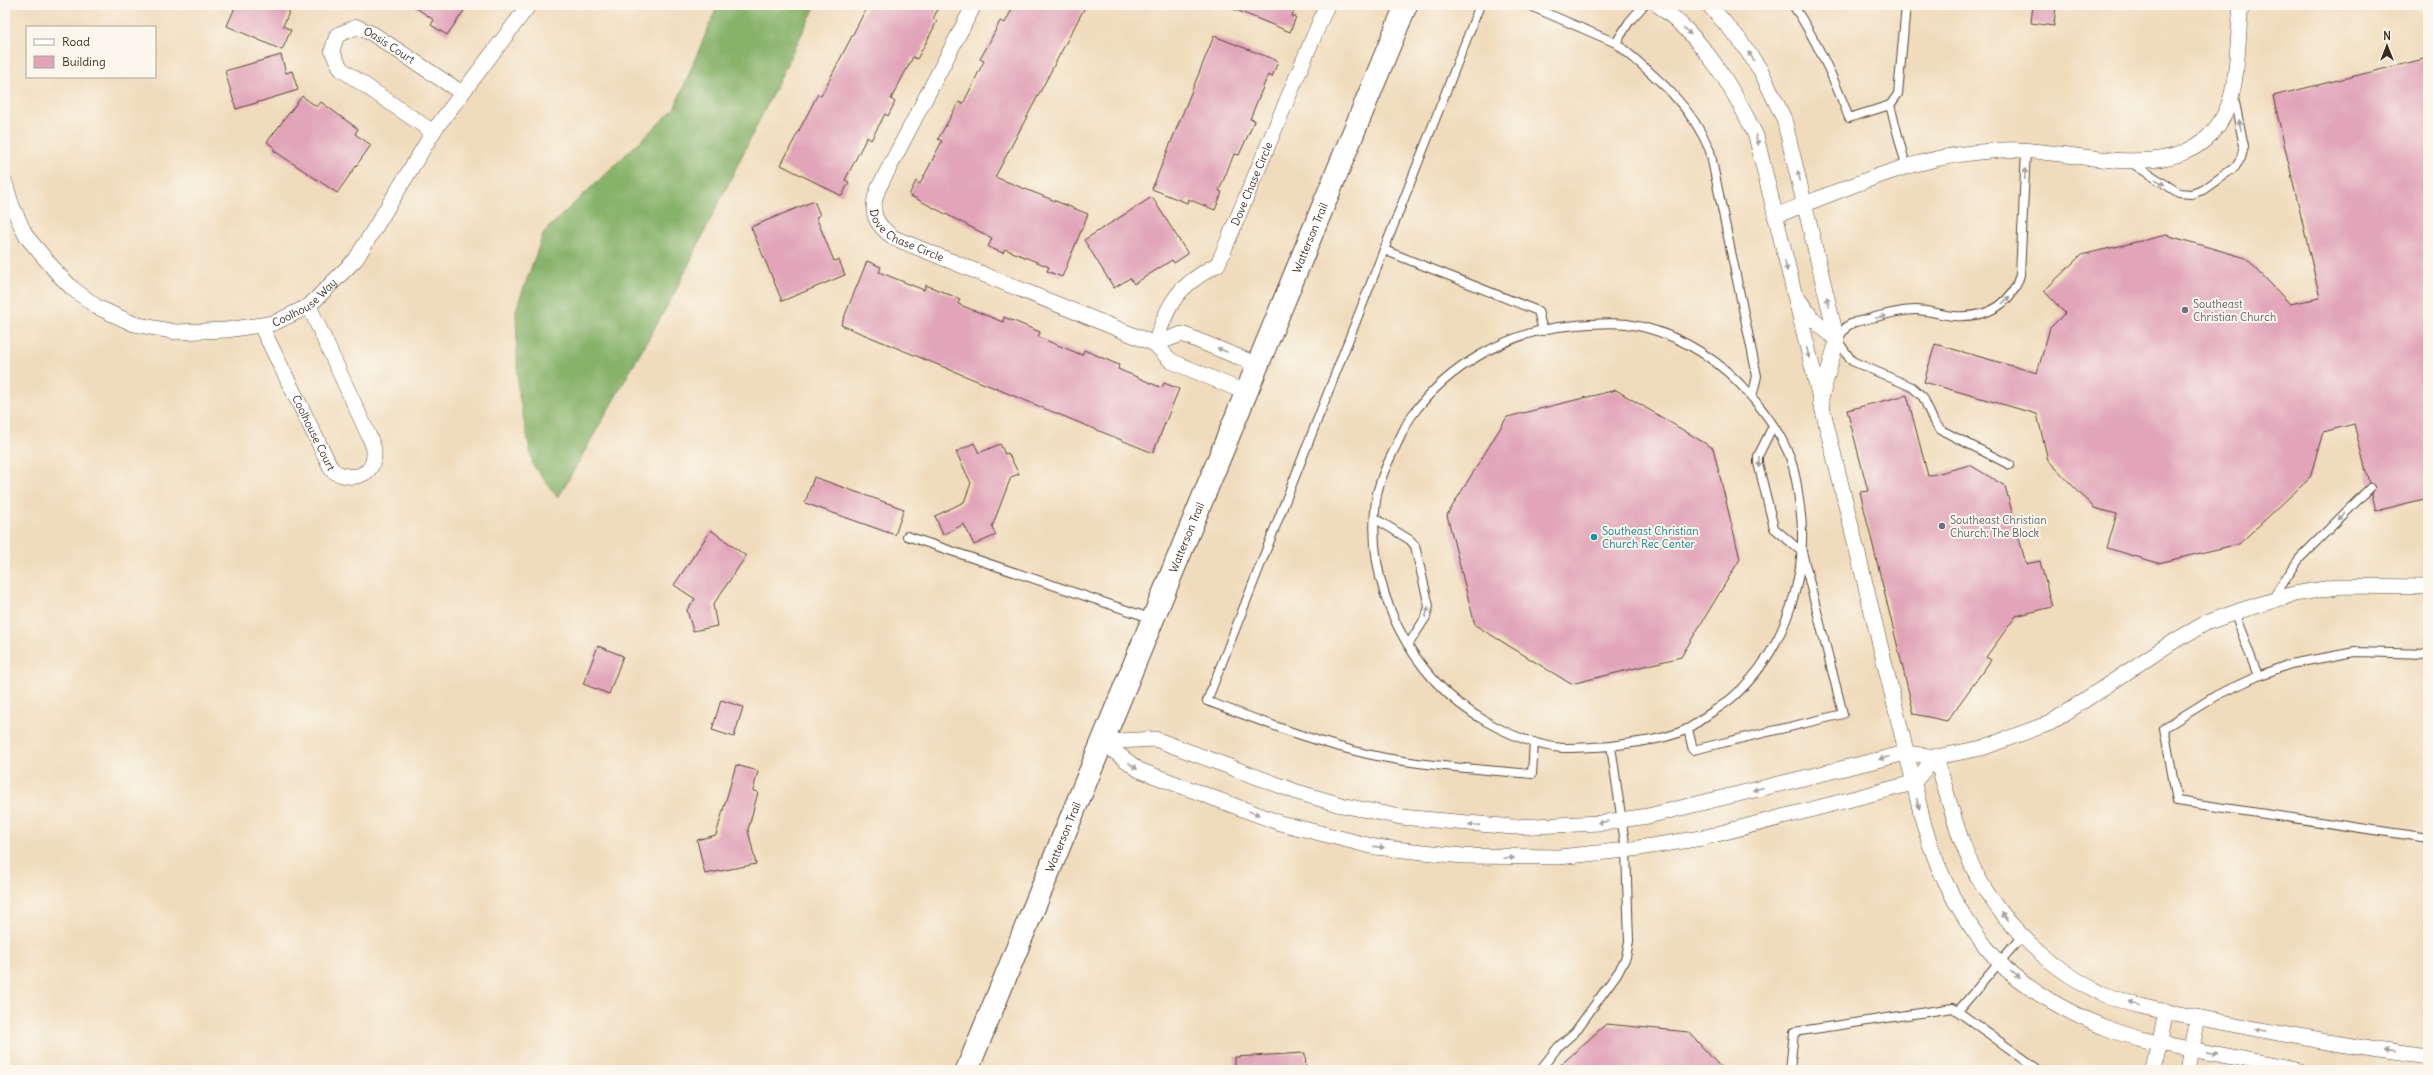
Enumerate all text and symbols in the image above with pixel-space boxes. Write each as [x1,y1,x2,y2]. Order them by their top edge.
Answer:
street label: Oasis Court [362,24,418,67]
legend [26,26,156,78]
one-way arrow [1682,26,1692,36]
north arrow [2367,26,2407,66]
text: N [2383,29,2391,43]
text: Road [62,34,90,49]
one-way arrow [1747,51,1755,61]
text: Building [62,54,106,69]
one-way arrow [2236,119,2242,131]
one-way arrow [1754,134,1760,146]
street label: Dove Chase Circle [1228,140,1276,228]
one-way arrow [2021,168,2028,180]
one-way arrow [1796,170,1802,182]
one-way arrow [2154,178,2166,185]
street label: Watterson Trail [1289,201,1331,275]
street label: Dove Chase Circle [867,208,946,264]
one-way arrow [1784,260,1790,272]
street label: Coolhouse Way [270,275,340,330]
one-way arrow [2001,295,2011,304]
one-way arrow [1825,296,1831,309]
place label: Southeast Christian Church [2193,297,2276,324]
marker: Southeast Christian Church [2180,305,2190,315]
one-way arrow [1875,313,1888,319]
one-way arrow [1216,346,1228,352]
one-way arrow [1805,347,1811,359]
street label: Coolhouse Court [289,393,338,473]
one-way arrow [1756,456,1762,469]
street label: Watterson Trail [1166,500,1207,575]
one-way arrow [2337,511,2347,521]
place label: Southeast Christian Church: The Block [1950,513,2047,540]
marker: Southeast Christian Church: The Block [1937,521,1947,531]
place label: Southeast Christian Church Rec Center [1602,524,1699,551]
marker: Southeast Christian Church Rec Center [1589,532,1599,542]
one-way arrow [1425,606,1431,618]
one-way arrow [1878,756,1890,762]
one-way arrow [1128,761,1139,770]
one-way arrow [1751,786,1764,792]
one-way arrow [1916,798,1922,811]
street label: Watterson Trail [1042,800,1084,874]
one-way arrow [1248,811,1260,817]
one-way arrow [1597,819,1609,826]
one-way arrow [1468,821,1480,828]
one-way arrow [1373,844,1385,850]
one-way arrow [1503,855,1516,861]
one-way arrow [2001,911,2009,922]
one-way arrow [2010,971,2021,980]
one-way arrow [2128,1001,2140,1007]
one-way arrow [2255,1027,2267,1033]
one-way arrow [2383,1048,2396,1054]
one-way arrow [2205,1050,2218,1056]

